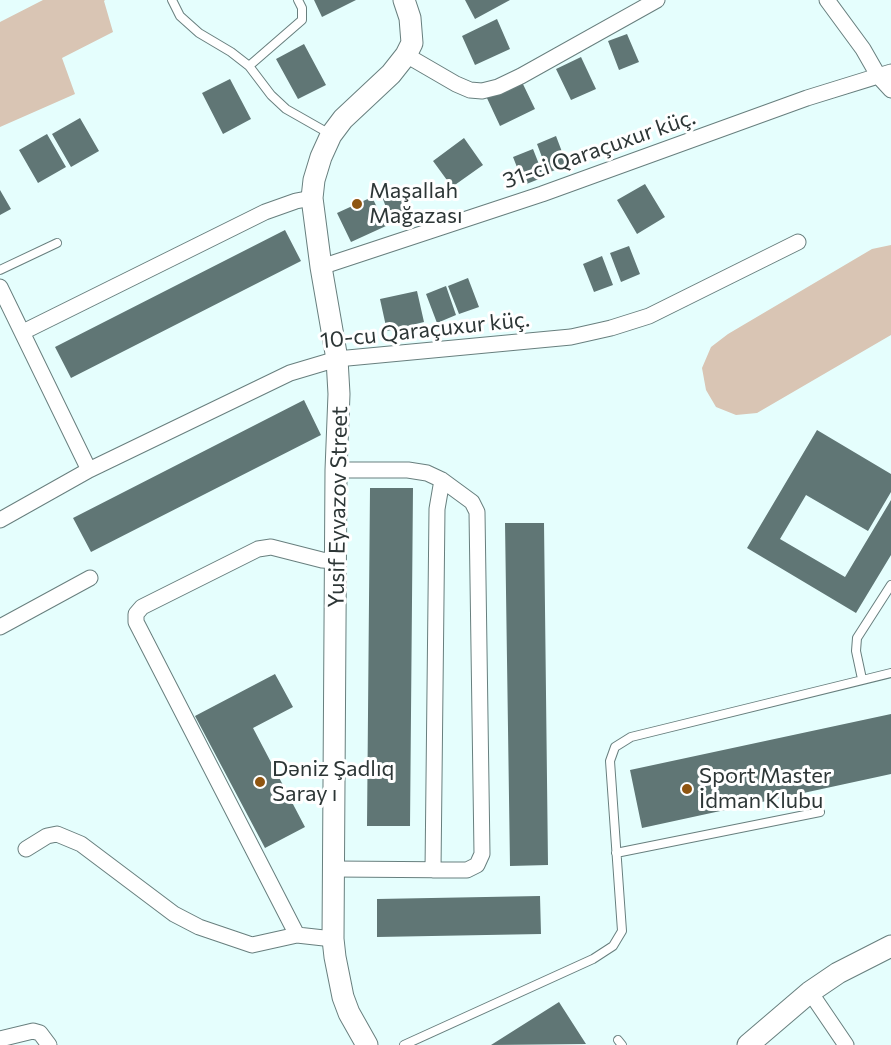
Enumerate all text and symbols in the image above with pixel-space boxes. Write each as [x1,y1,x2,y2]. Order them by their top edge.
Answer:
street label: 31-ci Qaraçuxur küç. [499,104,699,194]
place label: Maşallah Mağazası [369,178,463,230]
marker: Maşallah Mağazası [350,197,364,211]
street label: 10-cu Qaraçuxur küç. [319,306,531,354]
street label: Yusif Eyvazov Street [323,406,353,608]
place label: Dəniz Şadlıq Saray ı [272,756,394,807]
place label: Sport Master İdman Klubu [699,763,832,814]
marker: Dəniz Şadlıq Saray ı [253,775,267,789]
marker: Sport Master İdman Klubu [680,782,694,796]

